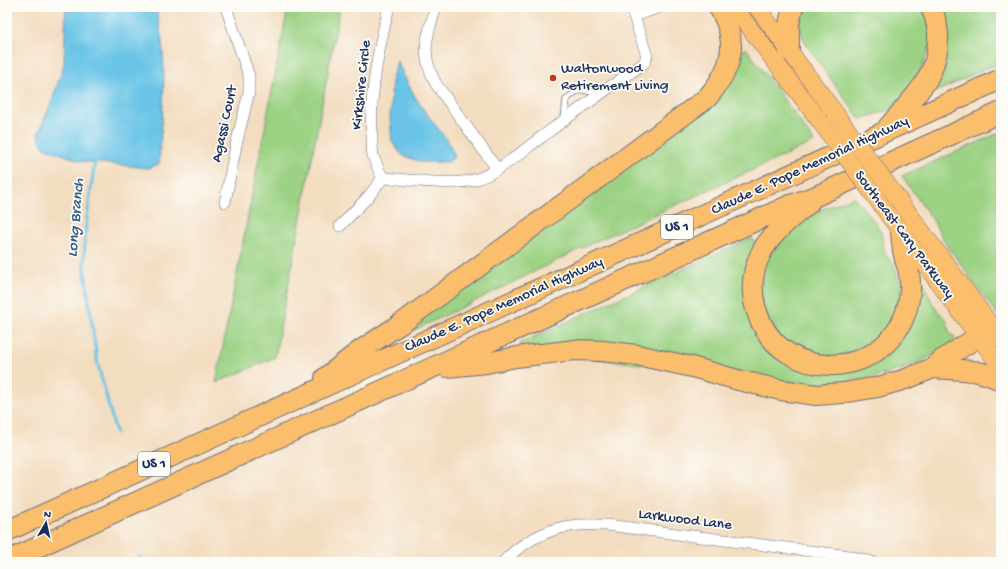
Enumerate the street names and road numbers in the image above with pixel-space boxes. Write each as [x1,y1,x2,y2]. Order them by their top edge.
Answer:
street label: Kirkshire Circle [348,39,376,131]
street label: Agassi Court [208,82,242,164]
street label: Claude E. Pope Memorial Highway [709,112,912,220]
street label: Southeast Cary Parkway [850,167,958,303]
road number: US 1 [661,215,693,239]
street label: Claude E. Pope Memorial Highway [402,253,607,357]
road number: US 1 [138,452,170,476]
street label: Larkwood Lane [637,505,733,535]

